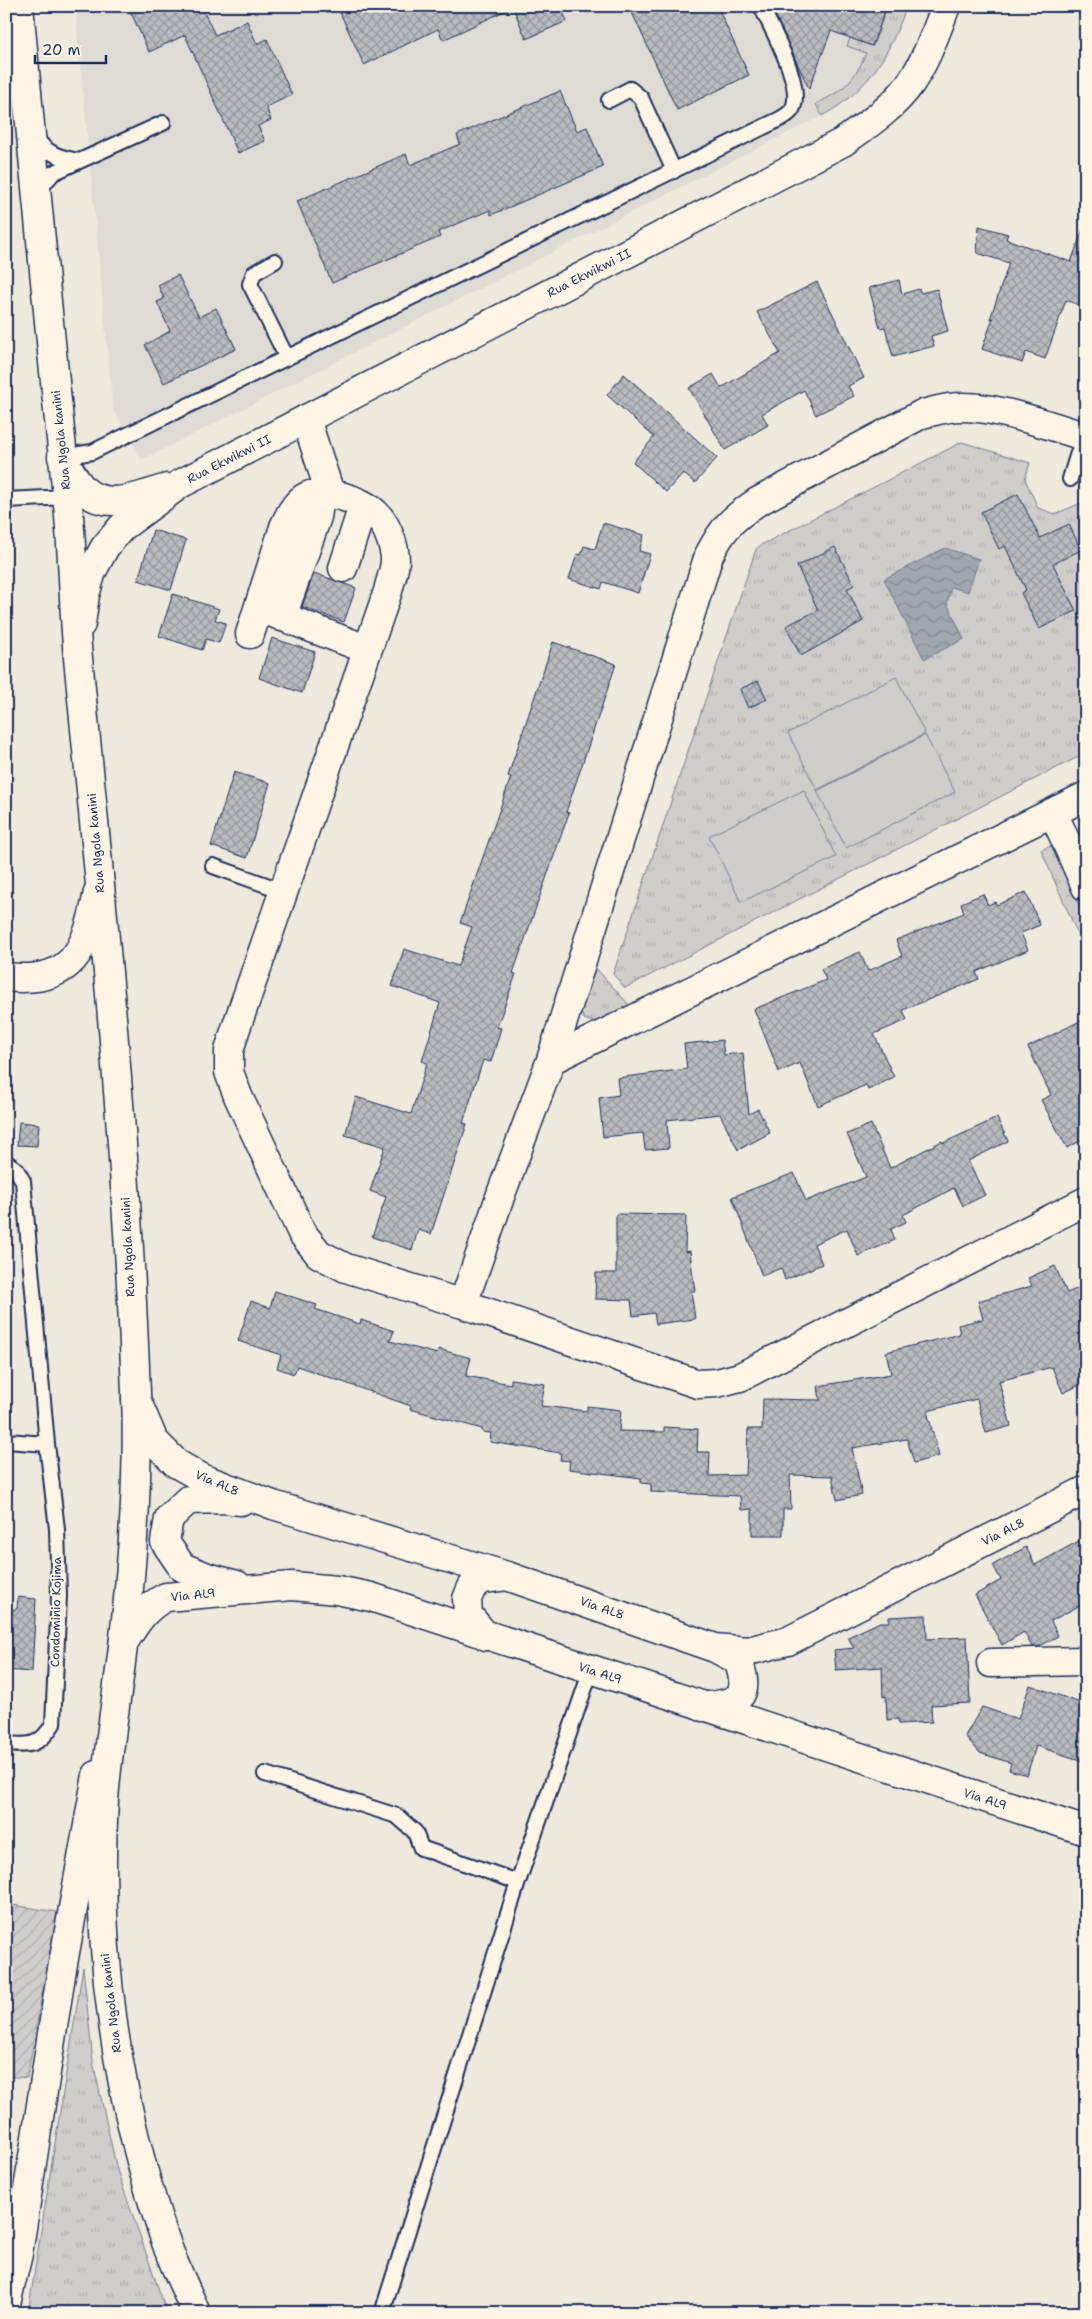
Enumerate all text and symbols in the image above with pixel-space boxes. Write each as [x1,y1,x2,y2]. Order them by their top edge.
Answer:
scale bar [35,32,106,64]
text: 20 m [42,40,81,60]
street label: Rua Ekwikwi II [544,245,634,301]
street label: Rua Ngola kanini [48,389,74,491]
street label: Rua Ekwikwi II [184,431,274,487]
street label: Rua Ngola kanini [84,792,108,894]
street label: Rua Ngola kanini [117,1197,139,1297]
street label: Via AL8 [193,1467,241,1499]
street label: Via AL8 [979,1514,1027,1550]
street label: Condominio Kojima [47,1556,65,1667]
street label: Via AL9 [170,1585,216,1605]
street label: Via AL8 [578,1593,626,1623]
street label: Via AL9 [576,1659,624,1687]
street label: Via AL9 [961,1785,1009,1813]
street label: Rua Ngola kanini [97,1952,125,2054]

